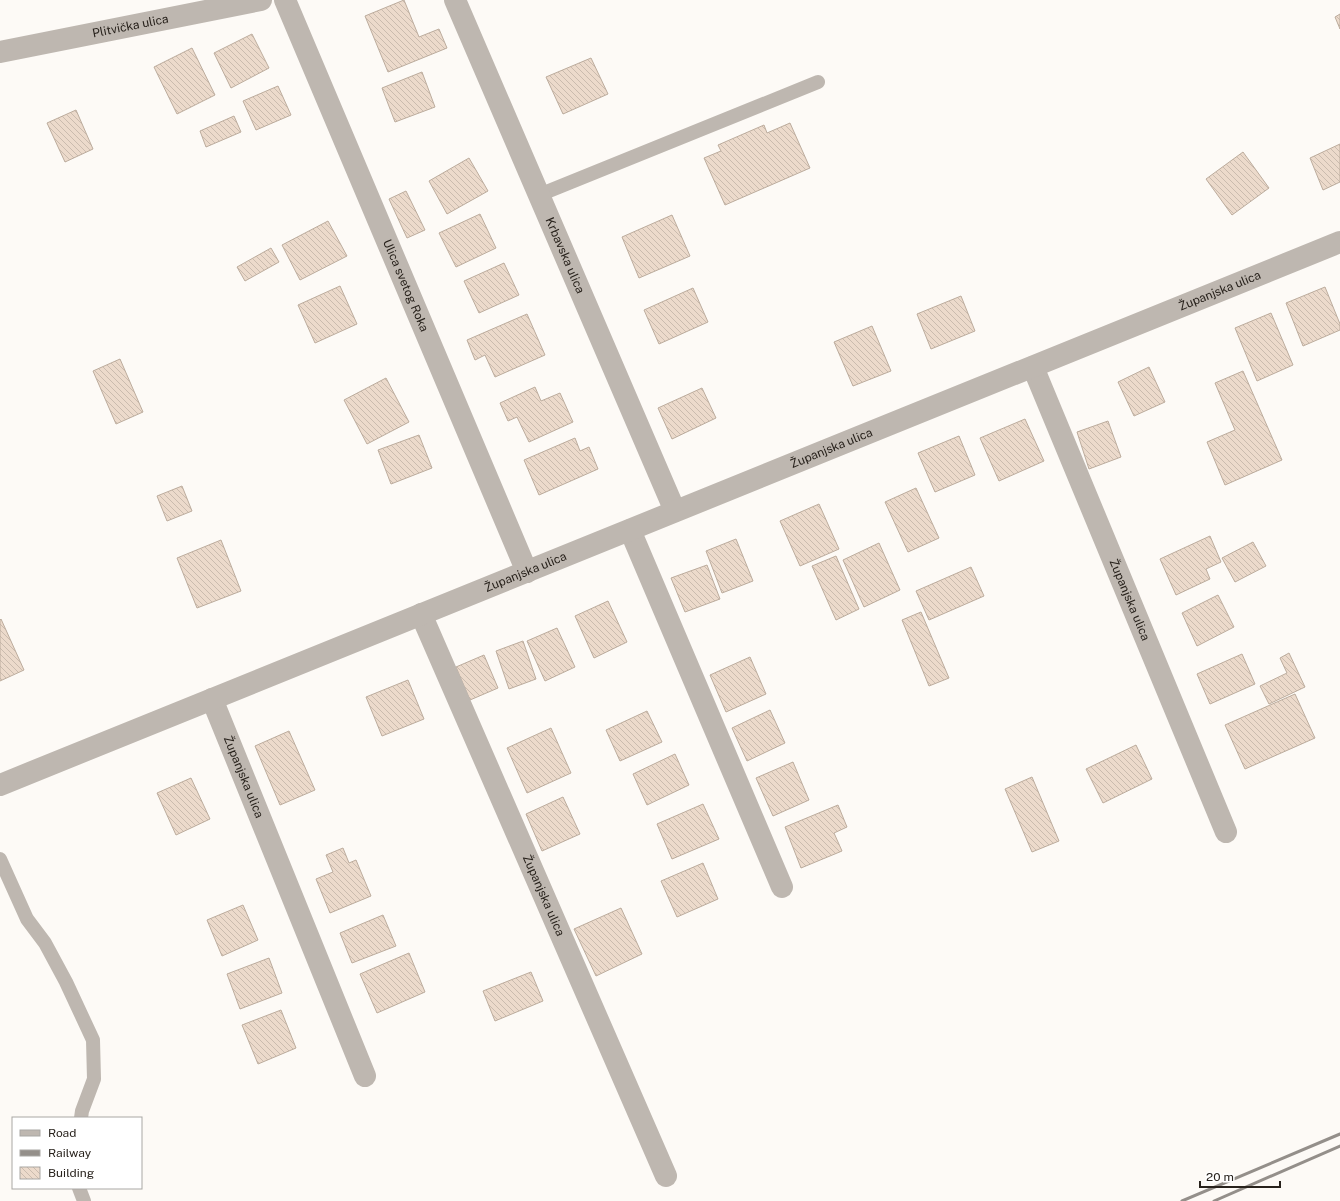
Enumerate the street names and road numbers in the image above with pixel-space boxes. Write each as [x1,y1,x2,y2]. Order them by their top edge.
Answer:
street label: Plitvička ulica [91,12,170,40]
street label: Krbavska ulica [542,215,587,295]
street label: Ulica svetog Roka [380,237,432,334]
street label: Županjska ulica [1177,268,1263,314]
street label: Županjska ulica [788,425,874,471]
street label: Županjska ulica [482,549,569,595]
street label: Županjska ulica [1106,557,1153,643]
street label: Županjska ulica [221,734,267,820]
street label: Županjska ulica [520,853,568,938]

